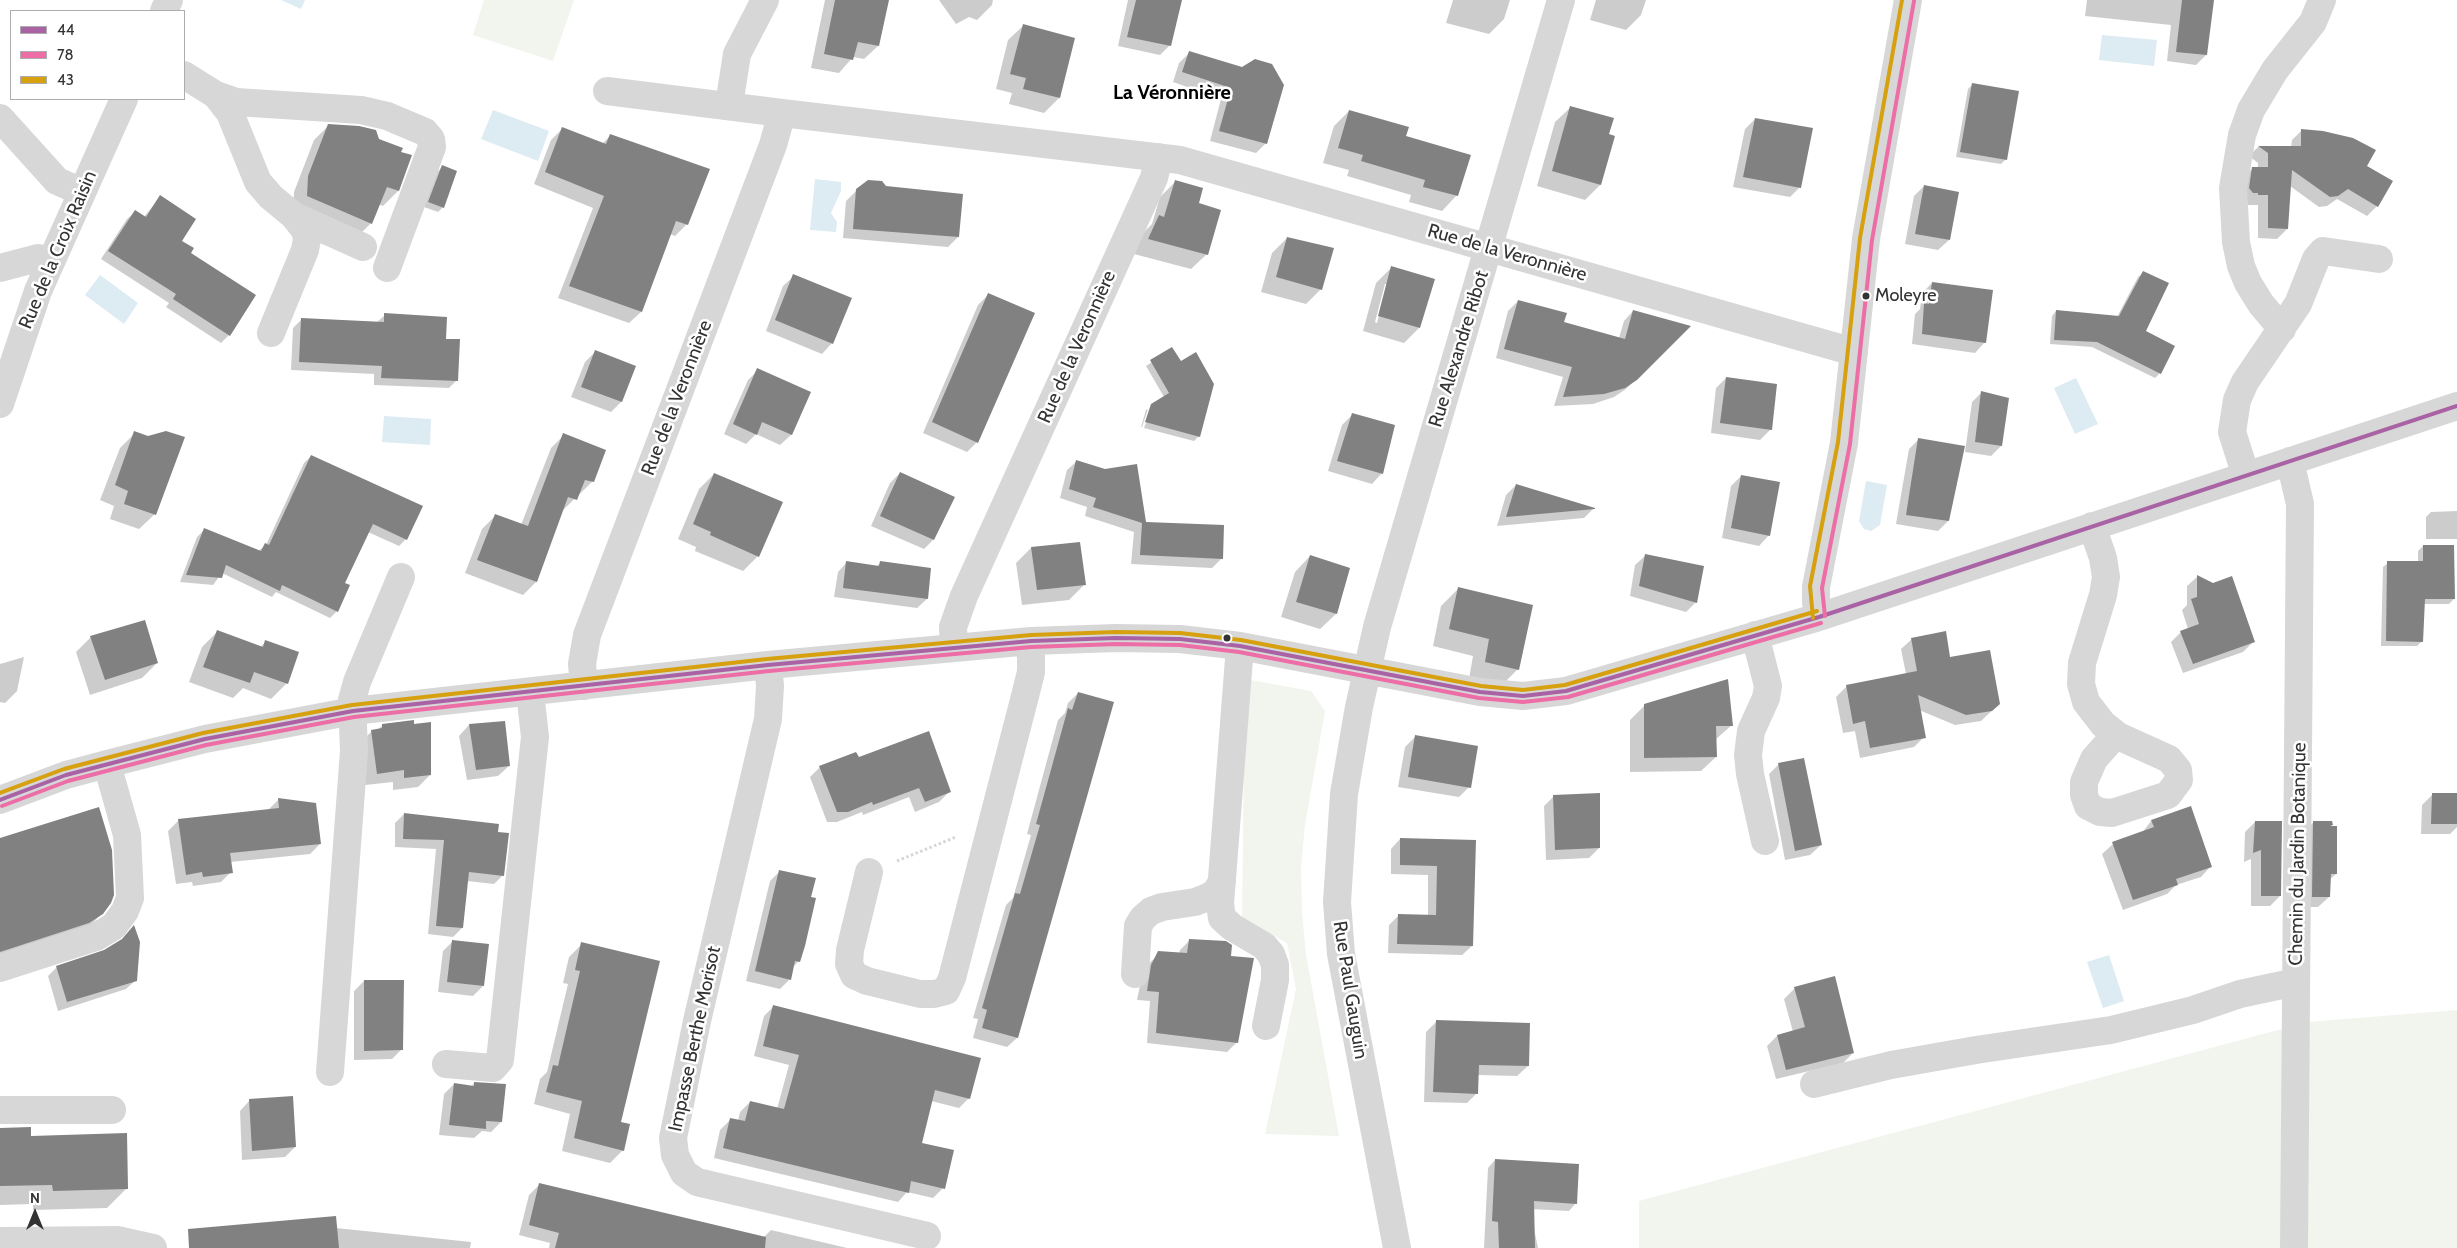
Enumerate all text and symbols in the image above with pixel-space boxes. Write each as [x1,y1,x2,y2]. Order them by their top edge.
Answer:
legend [10,10,185,100]
text: 44 [57,21,74,39]
text: 78 [57,46,74,64]
text: 43 [57,71,74,89]
district label: La Véronnière [1113,81,1231,105]
street label: Rue de la Croix Raisin [14,167,102,333]
street label: Rue de la Veronnière [1425,219,1589,287]
street label: Rue de la Veronnière [1033,267,1121,427]
street label: Rue Alexandre Ribot [1424,268,1494,430]
place label: Moleyre [1875,285,1936,307]
marker: Moleyre [1861,291,1871,301]
street label: Rue de la Veronnière [637,317,717,479]
unlabelled marker [1222,633,1232,643]
street label: Chemin du Jardin Botanique [2285,742,2311,966]
street label: Rue Paul Gauguin [1328,919,1372,1061]
street label: Impasse Berthe Morisot [664,944,726,1134]
north arrow [10,1188,60,1238]
text: N [30,1189,40,1207]

